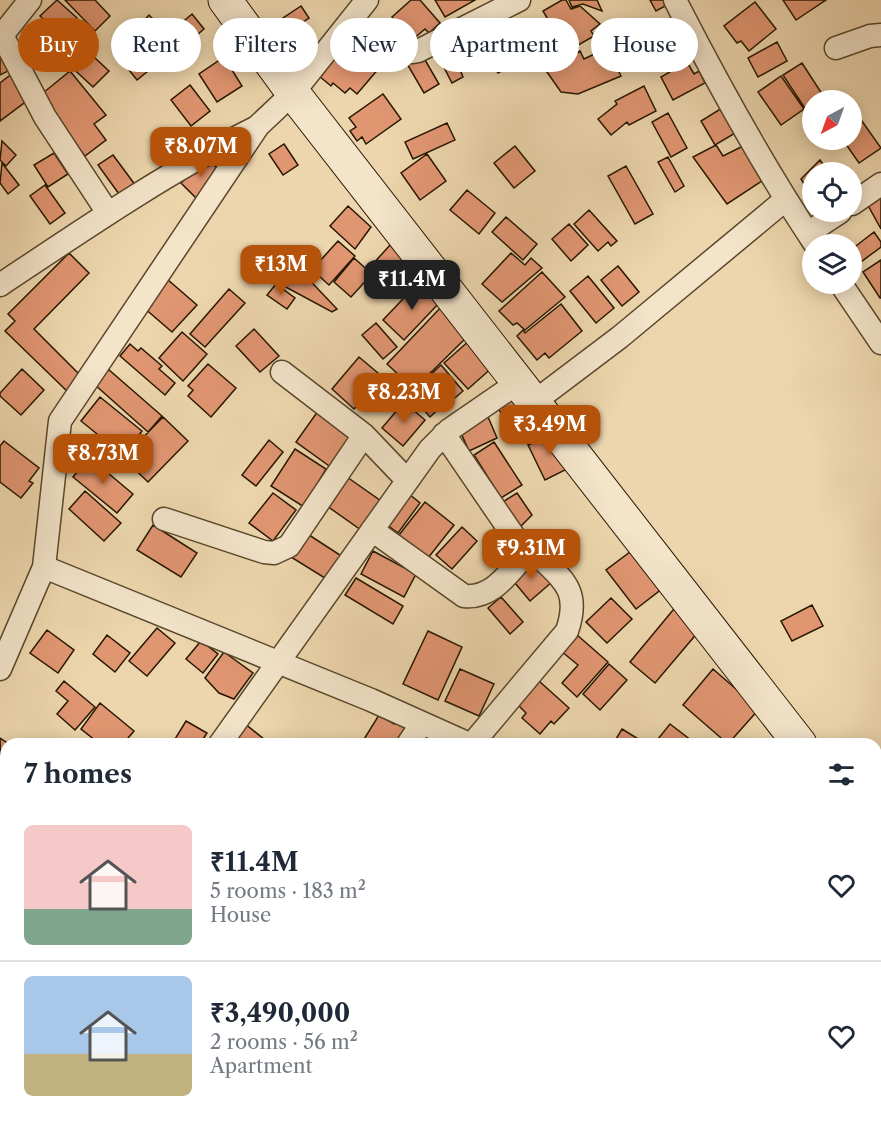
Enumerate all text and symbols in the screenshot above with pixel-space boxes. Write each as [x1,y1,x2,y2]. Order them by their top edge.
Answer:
chip: Buy [18,18,99,72]
chip: Rent [111,18,201,72]
chip: Filters [213,18,318,72]
chip: New [330,18,418,72]
chip: Apartment [430,18,579,72]
chip: House [591,18,698,72]
north arrow [802,90,862,150]
map controls [802,90,862,294]
pin: ₹8.07M [152,127,250,178]
text: ₹8.07M [164,134,238,158]
button: locate [802,162,862,222]
button: layers [802,234,862,294]
pin: ₹13M [245,245,317,296]
text: ₹13M [255,252,307,276]
pin: ₹11.4M [363,260,461,311]
text: ₹11.4M [378,267,446,291]
pin: ₹8.23M [355,373,453,424]
text: ₹8.23M [367,380,441,404]
pin: ₹3.49M [501,405,599,456]
text: ₹3.49M [513,412,587,436]
pin: ₹8.73M [54,434,152,485]
text: ₹8.73M [67,441,139,465]
pin: ₹9.31M [482,529,580,580]
text: ₹9.31M [496,536,566,560]
text: 7 homes [24,758,132,790]
icon: filters [825,758,858,791]
text: ₹11.4M [210,846,298,878]
icon: home [72,849,144,921]
icon: heart [825,869,858,902]
text: 5 rooms · 183 m² [210,879,366,903]
text: House [210,903,271,927]
text: ₹3,490,000 [210,997,350,1029]
icon: home [72,1000,144,1072]
icon: heart [825,1020,858,1053]
text: 2 rooms · 56 m² [210,1030,358,1054]
text: Apartment [210,1054,313,1078]

